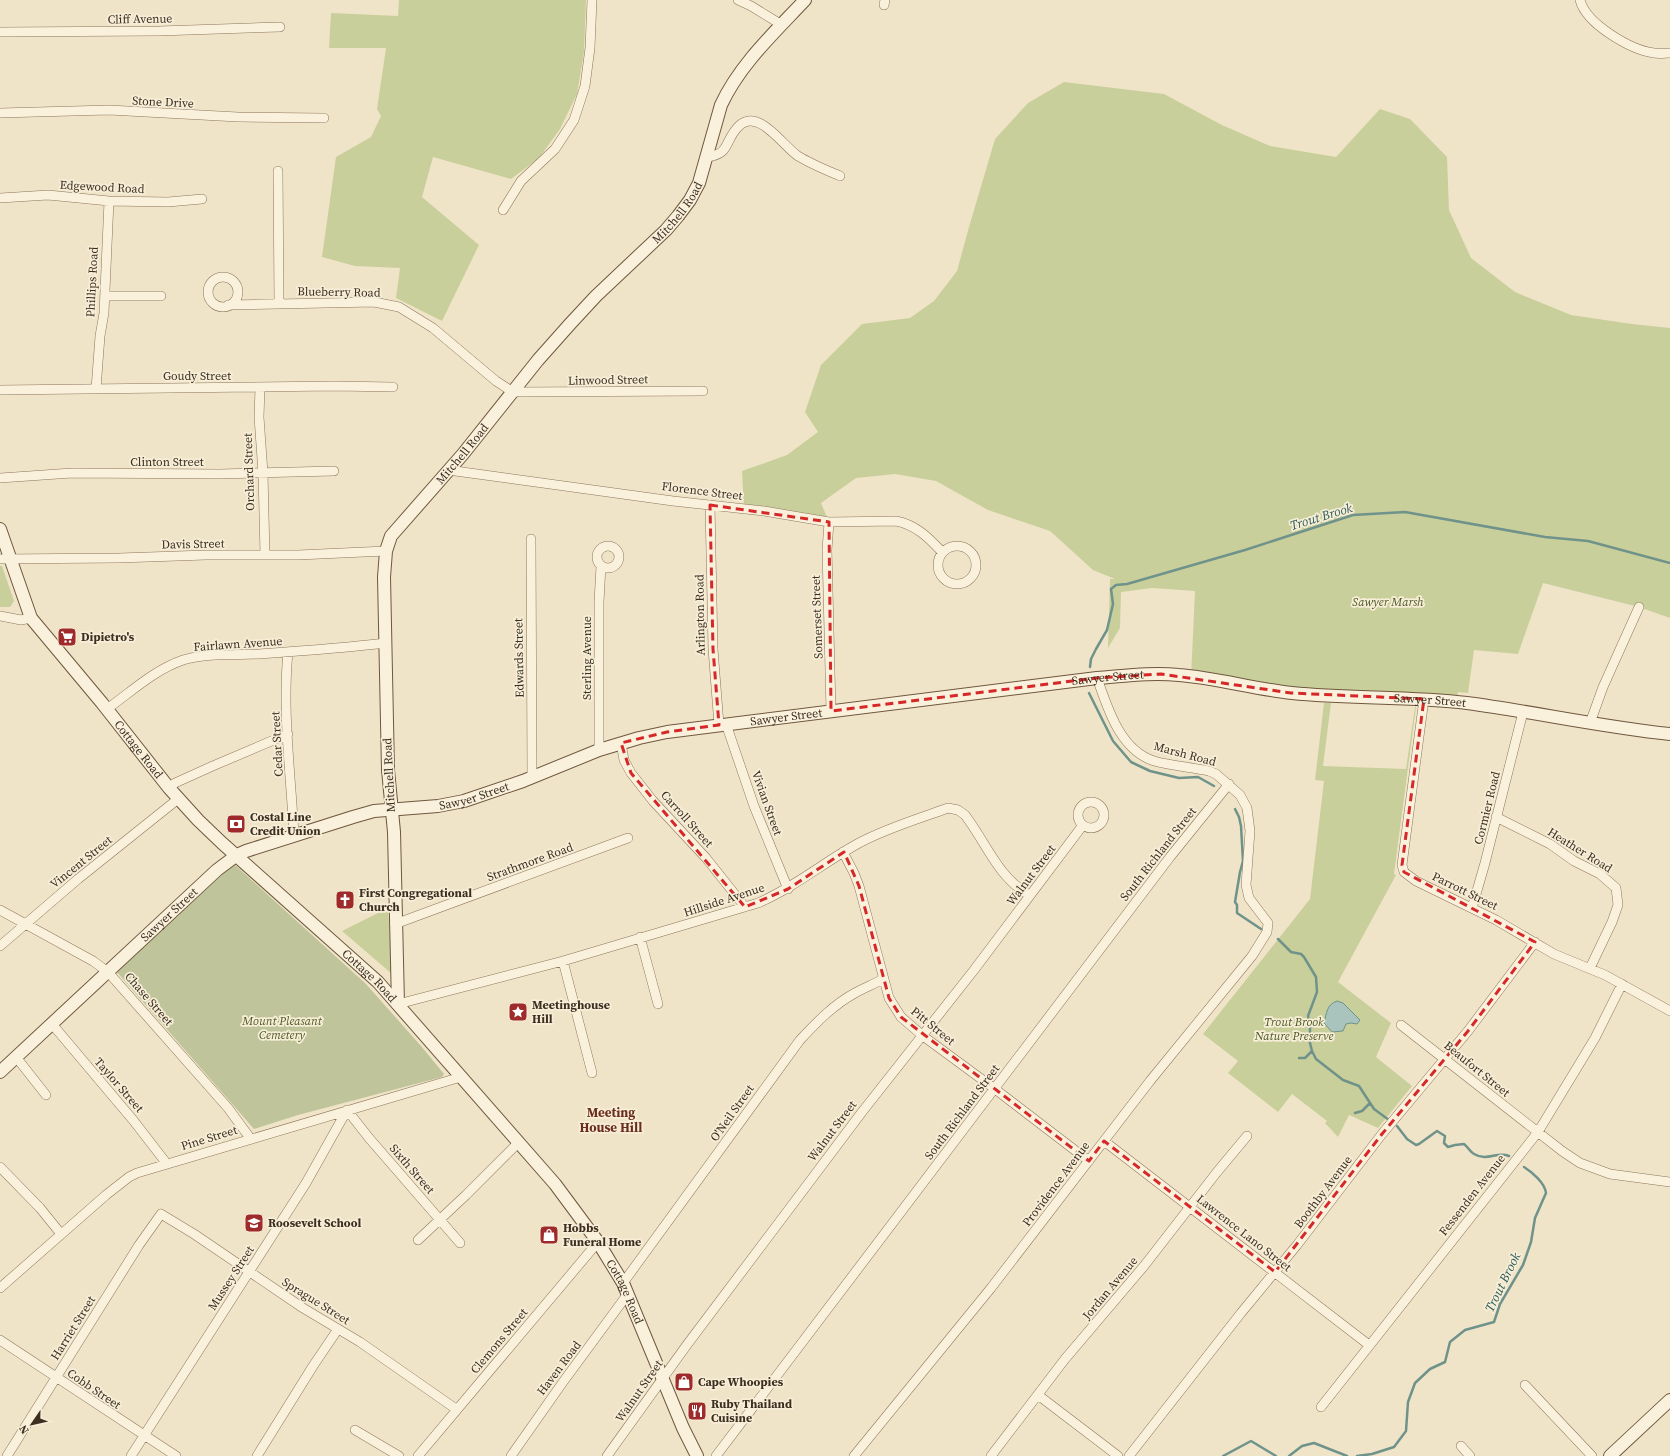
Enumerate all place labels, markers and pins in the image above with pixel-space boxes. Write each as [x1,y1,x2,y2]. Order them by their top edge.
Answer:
supermarket icon: Dipietro's [56,626,78,648]
place label: Dipietro's [81,629,135,645]
place label: Costal Line Credit Union [250,809,321,839]
bank icon: Costal Line Credit Union [225,813,247,835]
place label: First Congregational Church [359,885,472,915]
church icon: First Congregational Church [334,889,356,911]
place label: Meetinghouse Hill [532,997,610,1027]
place icon: Meetinghouse Hill [507,1001,529,1023]
school or university icon: Roosevelt School [243,1212,265,1234]
place label: Roosevelt School [268,1215,361,1231]
place label: Hobbs Funeral Home [563,1220,641,1250]
shop icon: Hobbs Funeral Home [538,1224,560,1246]
shop icon: Cape Whoopies [673,1371,695,1393]
place label: Cape Whoopies [698,1374,784,1390]
place label: Ruby Thailand Cuisine [711,1396,792,1426]
restaurant icon: Ruby Thailand Cuisine [686,1400,708,1422]

